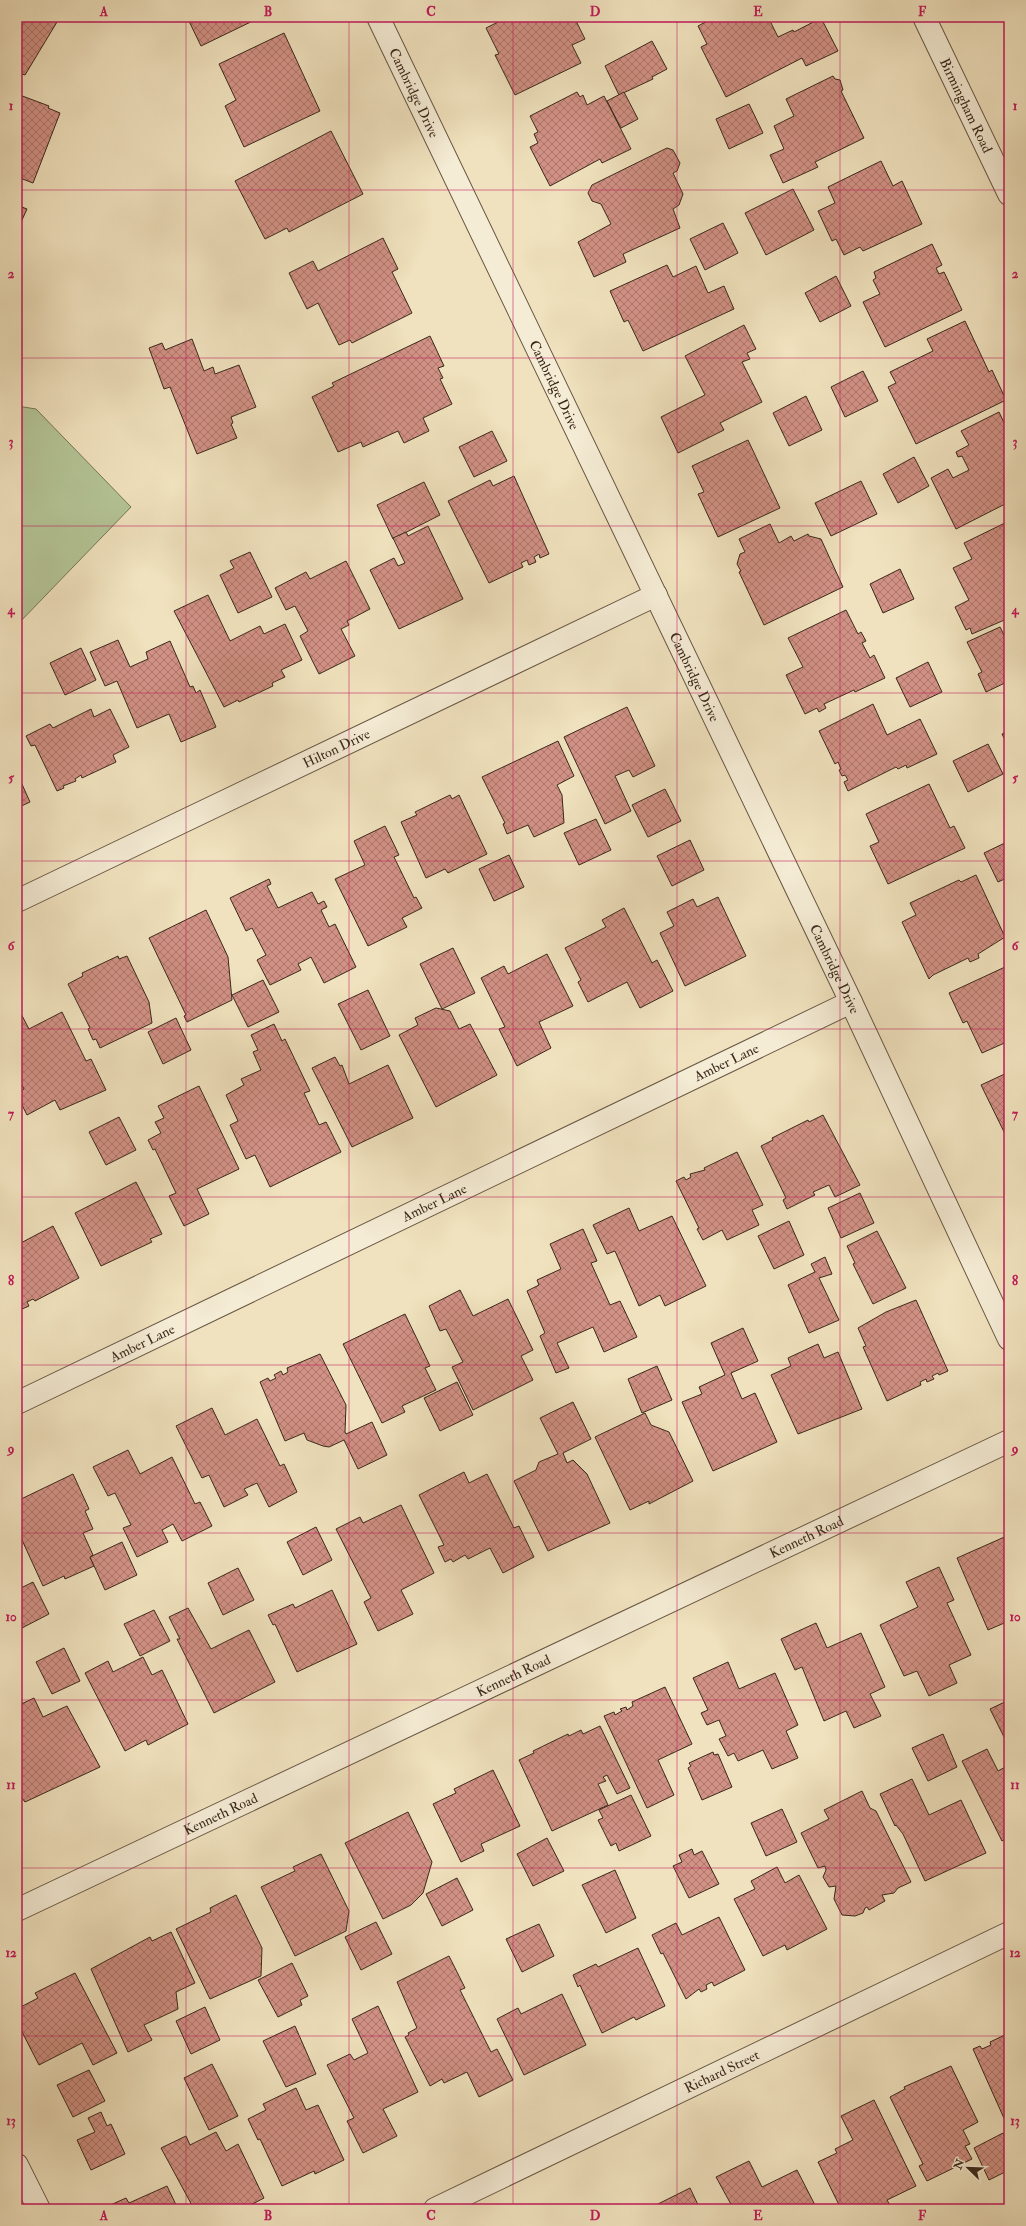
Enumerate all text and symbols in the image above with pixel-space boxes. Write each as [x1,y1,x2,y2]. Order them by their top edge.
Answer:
text: A [99,4,109,20]
text: B [264,4,272,20]
text: C [426,4,436,20]
text: D [590,4,601,20]
text: E [753,4,763,20]
text: F [918,4,927,20]
street label: Cambridge Drive [386,45,443,140]
street label: Birmingham Road [936,55,996,156]
text: 1 [9,98,14,114]
text: 1 [1013,98,1018,114]
text: 2 [8,266,15,282]
text: 2 [1012,266,1019,282]
street label: Cambridge Drive [526,337,583,432]
text: 3 [9,434,14,450]
text: 3 [1013,434,1018,450]
text: 4 [6,602,15,618]
text: 4 [1010,602,1019,618]
street label: Cambridge Drive [666,629,724,724]
street label: Hilton Drive [300,725,373,771]
text: 5 [8,770,14,786]
text: 5 [1012,770,1018,786]
street label: Cambridge Drive [806,921,864,1017]
text: 6 [8,938,16,954]
text: 6 [1012,938,1020,954]
street label: Amber Lane [690,1039,761,1085]
text: 7 [8,1106,15,1122]
text: 7 [1012,1106,1019,1122]
street label: Amber Lane [398,1180,469,1226]
text: 8 [8,1273,14,1289]
text: 8 [1012,1273,1018,1289]
street label: Amber Lane [106,1320,177,1366]
text: 9 [6,1441,15,1457]
text: 9 [1010,1441,1019,1457]
street label: Kenneth Road [766,1512,846,1562]
text: 10 [5,1609,17,1625]
text: 10 [1009,1609,1021,1625]
street label: Kenneth Road [474,1651,553,1700]
text: 11 [6,1777,16,1793]
text: 11 [1010,1777,1020,1793]
street label: Kenneth Road [181,1789,260,1839]
text: 12 [5,1945,17,1961]
text: 12 [1009,1945,1021,1961]
street label: Richard Street [681,2046,762,2096]
text: 13 [6,2113,16,2129]
text: 13 [1010,2113,1020,2129]
north arrow [948,2148,988,2188]
text: N [951,2156,968,2172]
text: A [99,2208,109,2224]
text: B [264,2208,272,2224]
text: C [426,2208,436,2224]
text: D [590,2208,601,2224]
text: E [753,2208,763,2224]
text: F [918,2208,927,2224]

